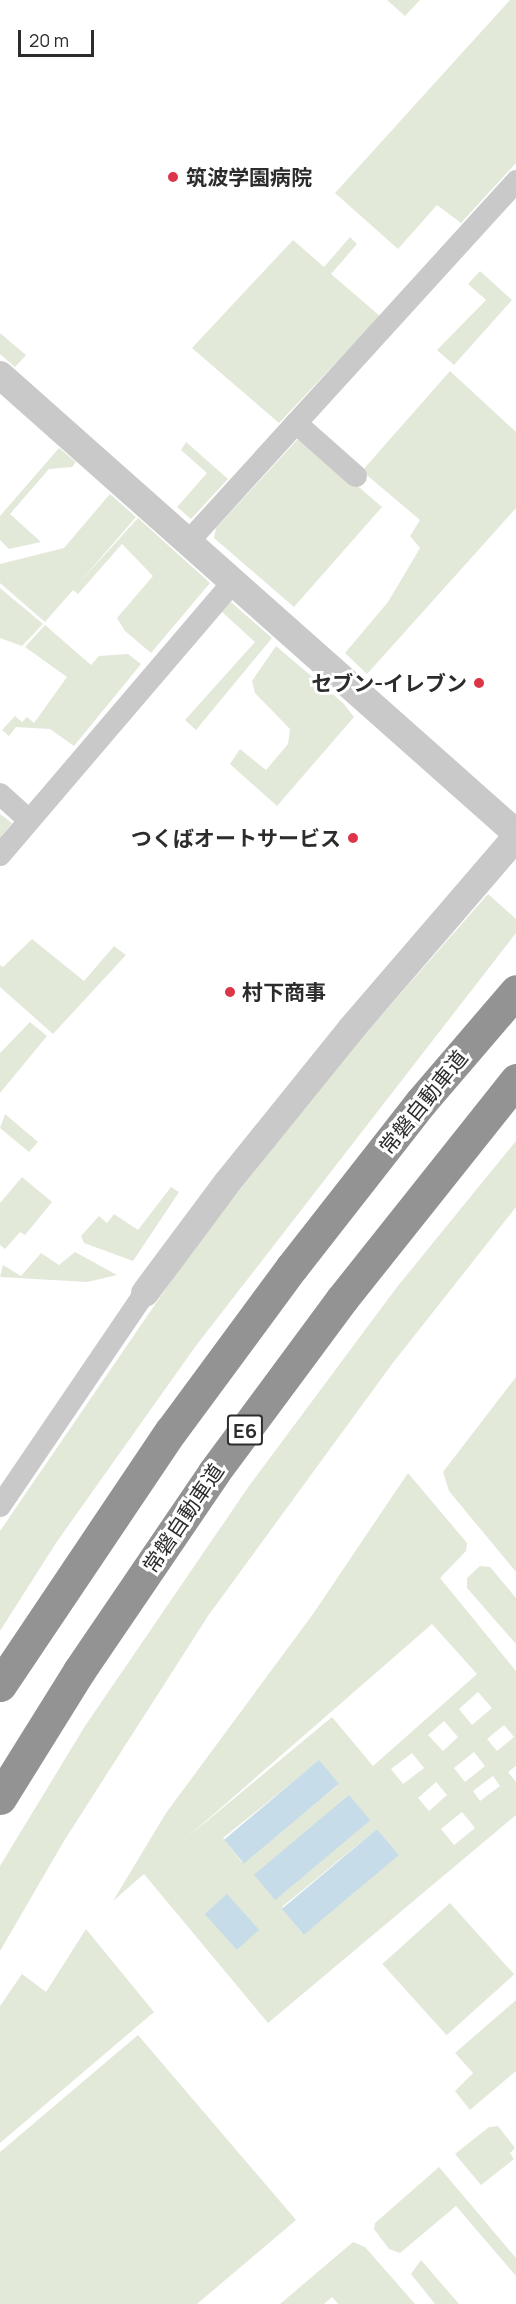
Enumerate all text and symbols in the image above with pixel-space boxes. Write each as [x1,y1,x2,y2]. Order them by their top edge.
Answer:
scale bar [21,18,98,56]
text: 20 m [29,28,69,52]
place label: 筑波学園病院 [186,164,312,190]
marker: 筑波学園病院 [164,168,182,186]
place label: セブン-イレブン [311,670,467,696]
marker: セブン-イレブン [472,676,486,690]
place label: つくばオートサービス [131,825,341,851]
marker: つくばオートサービス [346,831,360,845]
place label: 村下商事 [242,979,326,1005]
marker: 村下商事 [223,985,237,999]
street label: 常磐自動車道 [374,1045,472,1159]
road number: E6 [226,1413,264,1447]
street label: 常磐自動車道 [137,1459,229,1577]

